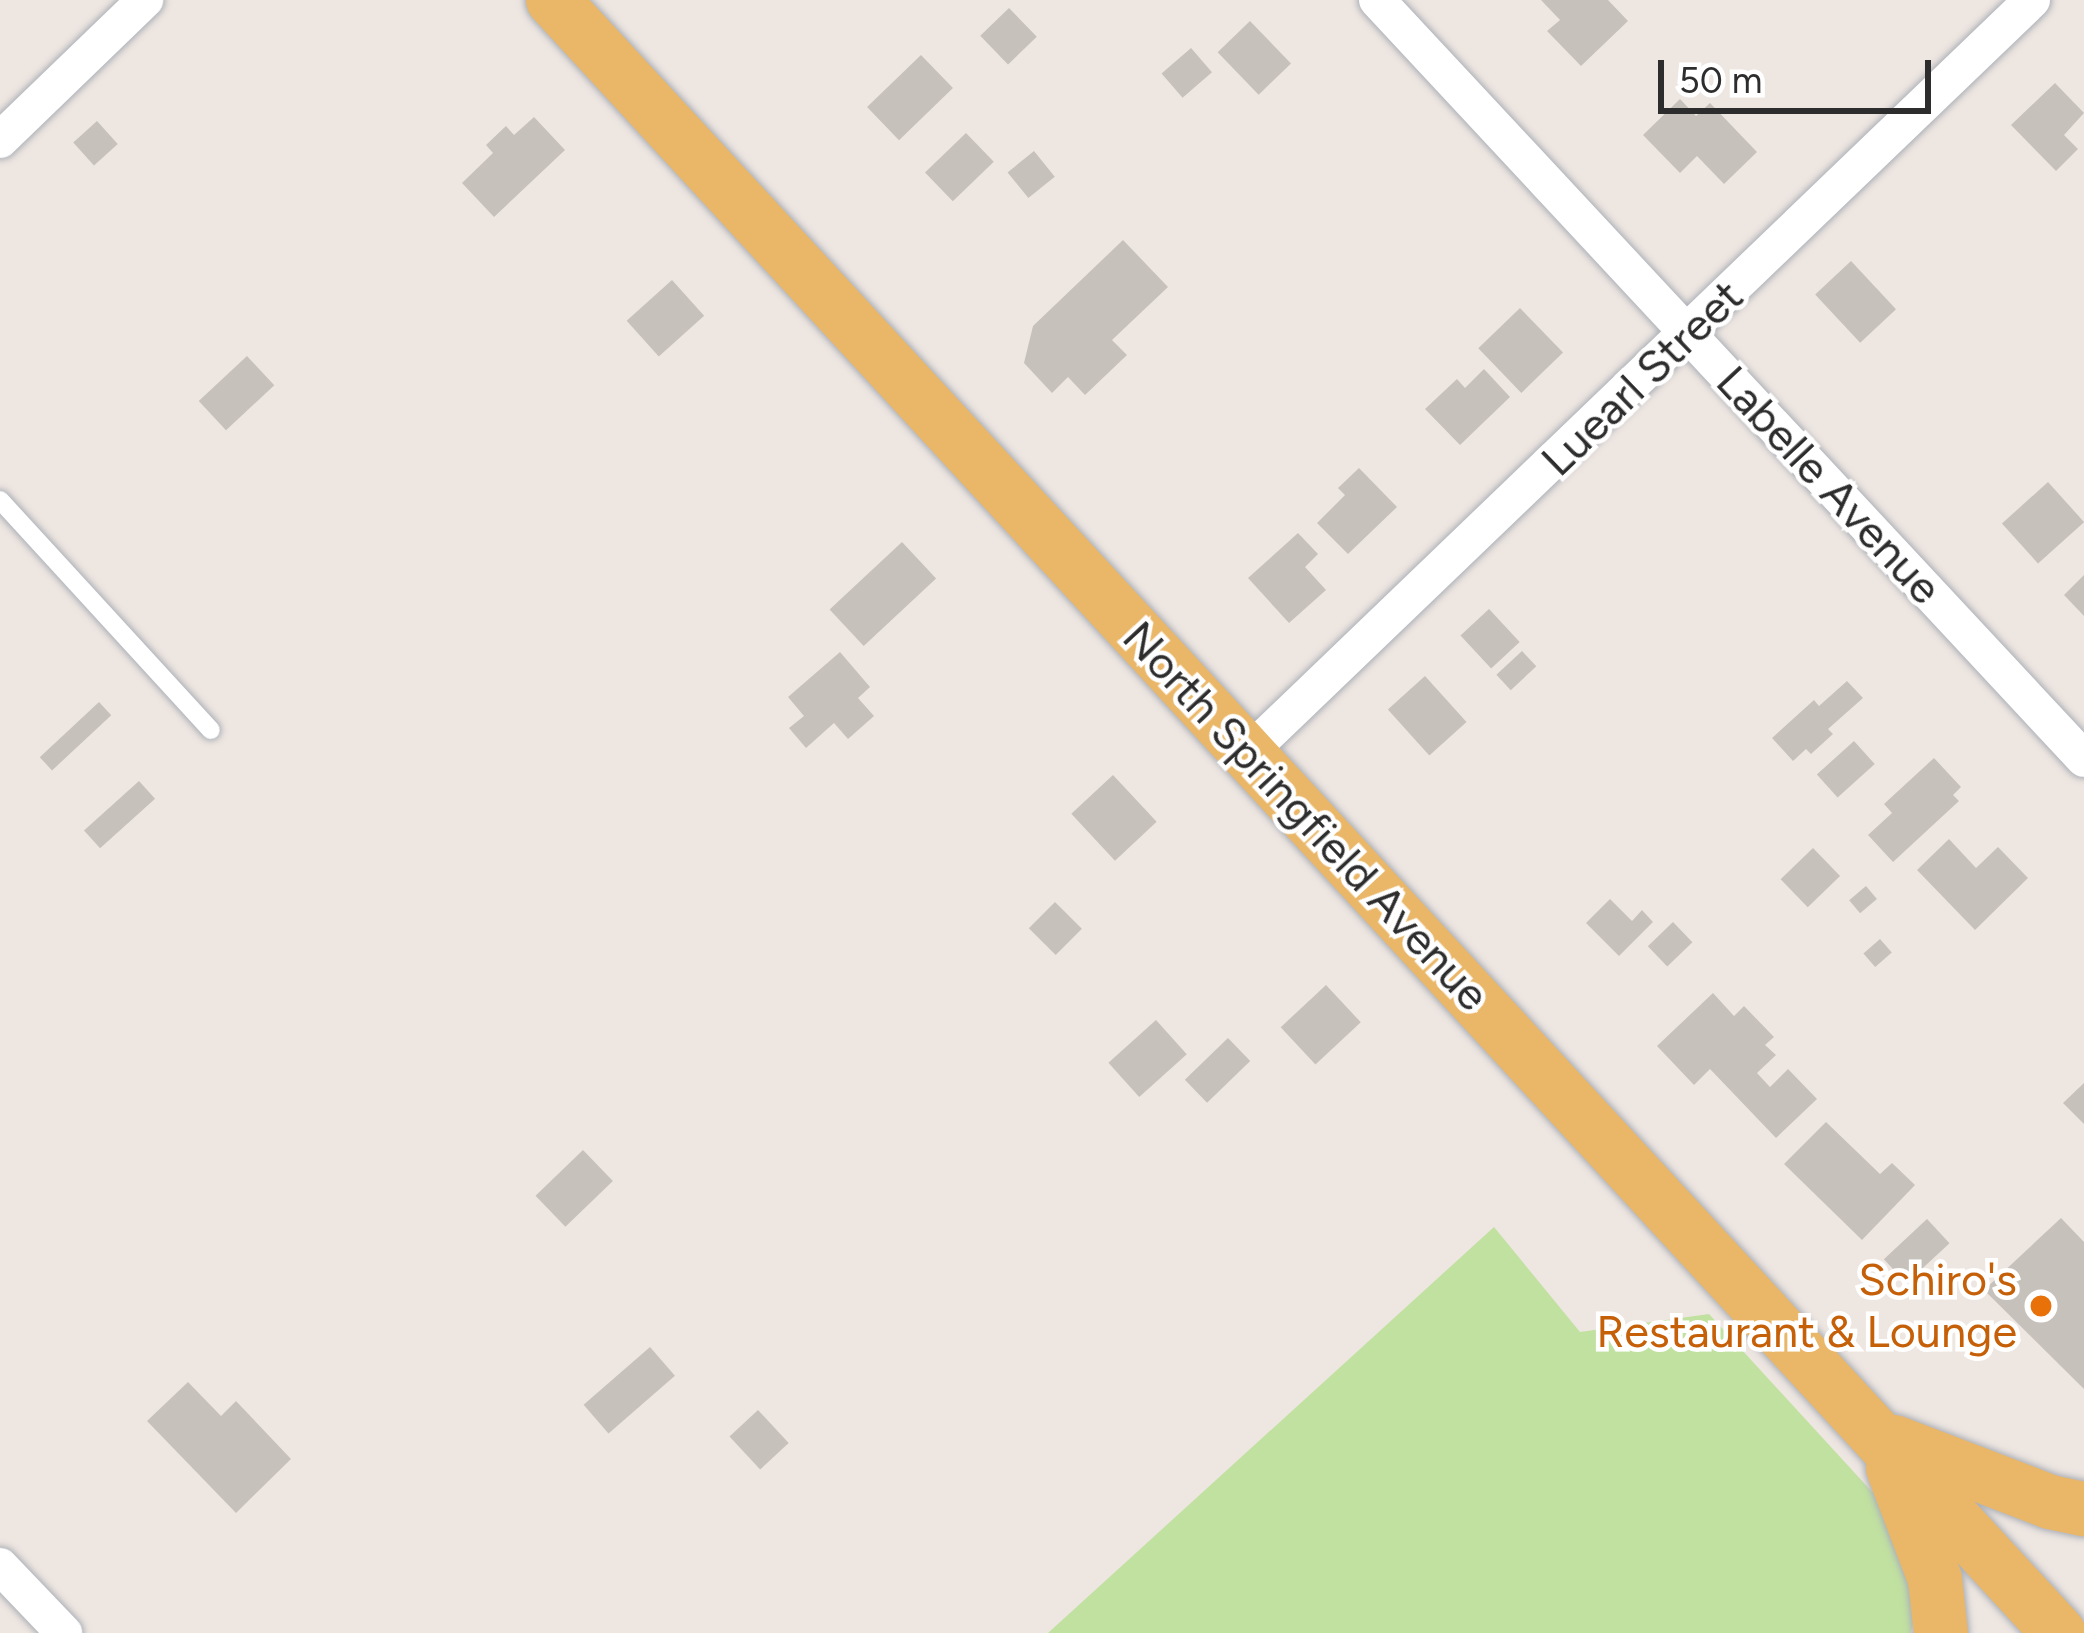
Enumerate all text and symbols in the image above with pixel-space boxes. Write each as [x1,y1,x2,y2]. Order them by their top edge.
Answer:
scale bar [1664,36,1937,110]
text: 50 m [1679,59,1762,102]
street label: Luearl Street [1530,269,1754,487]
street label: Labelle Avenue [1705,355,1953,615]
street label: North Springfield Avenue [1112,610,1500,1022]
place label: Schiro's Restaurant & Lounge [1596,1253,2017,1359]
marker: Schiro's Restaurant & Lounge [2028,1293,2054,1319]

